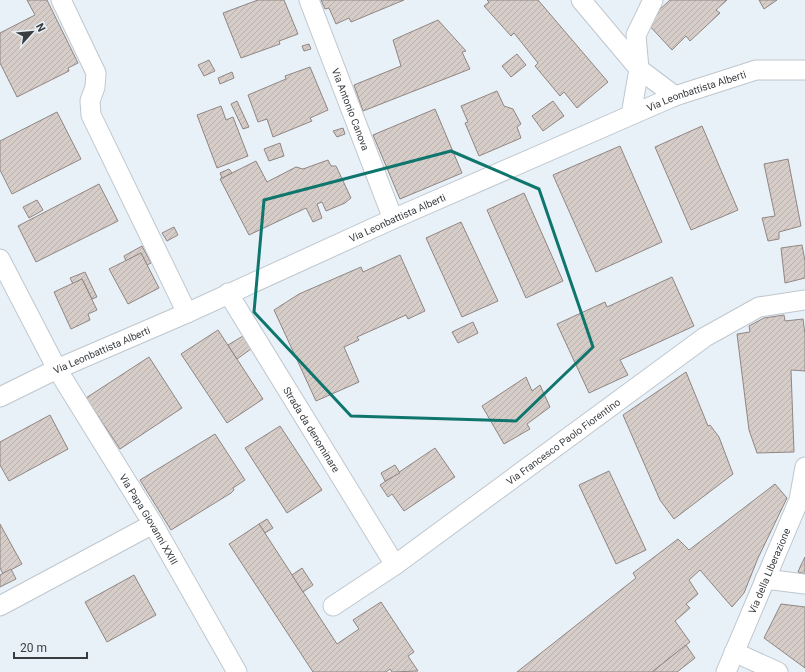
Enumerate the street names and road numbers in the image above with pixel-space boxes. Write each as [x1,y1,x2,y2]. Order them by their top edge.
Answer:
street label: Via Antonio Canova [330,67,372,152]
street label: Via Leonbattista Alberti [645,68,747,113]
street label: Via Leonbattista Alberti [347,191,447,244]
street label: Via Leonbattista Alberti [51,324,152,376]
street label: Strada da denominare [281,385,342,474]
street label: Via Francesco Paolo Fiorentino [504,396,622,487]
street label: Via Papa Giovanni XXIII [118,472,180,566]
street label: Via della Liberazione [746,526,792,615]

